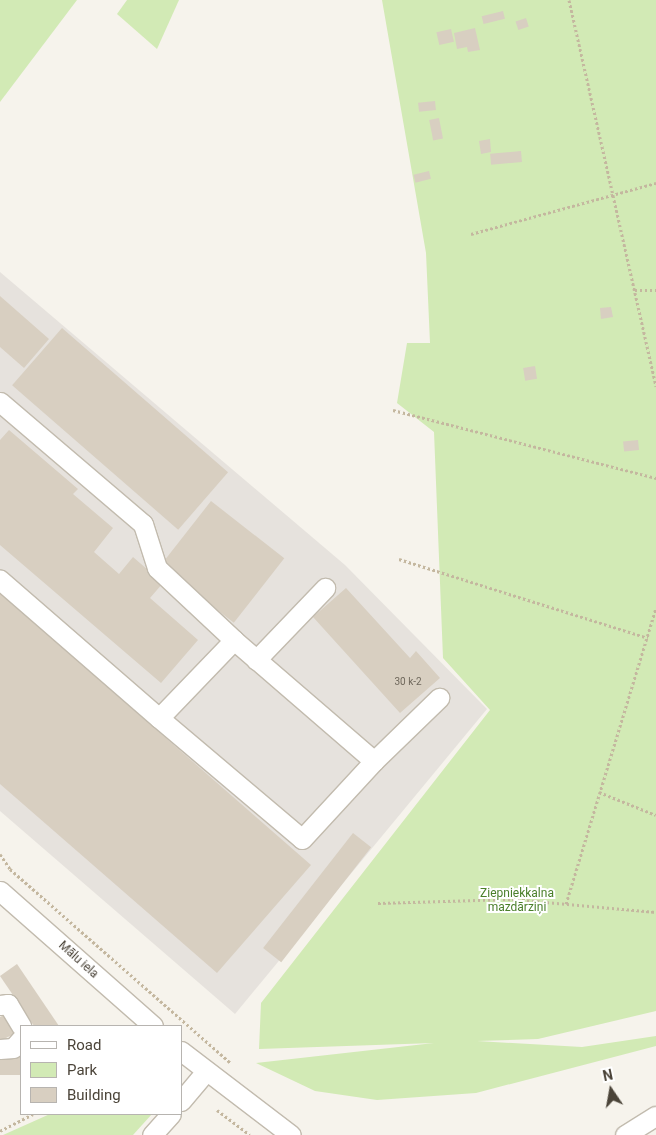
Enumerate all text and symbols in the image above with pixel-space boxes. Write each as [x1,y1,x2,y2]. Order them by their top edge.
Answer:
house number: 30 k-2 [394,676,422,688]
park label: Ziepniekkalna mazdārziņi [480,887,554,915]
street label: Mālu iela [55,939,101,981]
legend [20,1025,182,1115]
text: Road [67,1036,101,1054]
text: Park [67,1061,97,1079]
north arrow [586,1065,636,1115]
text: N [601,1066,614,1084]
text: Building [67,1086,121,1104]

